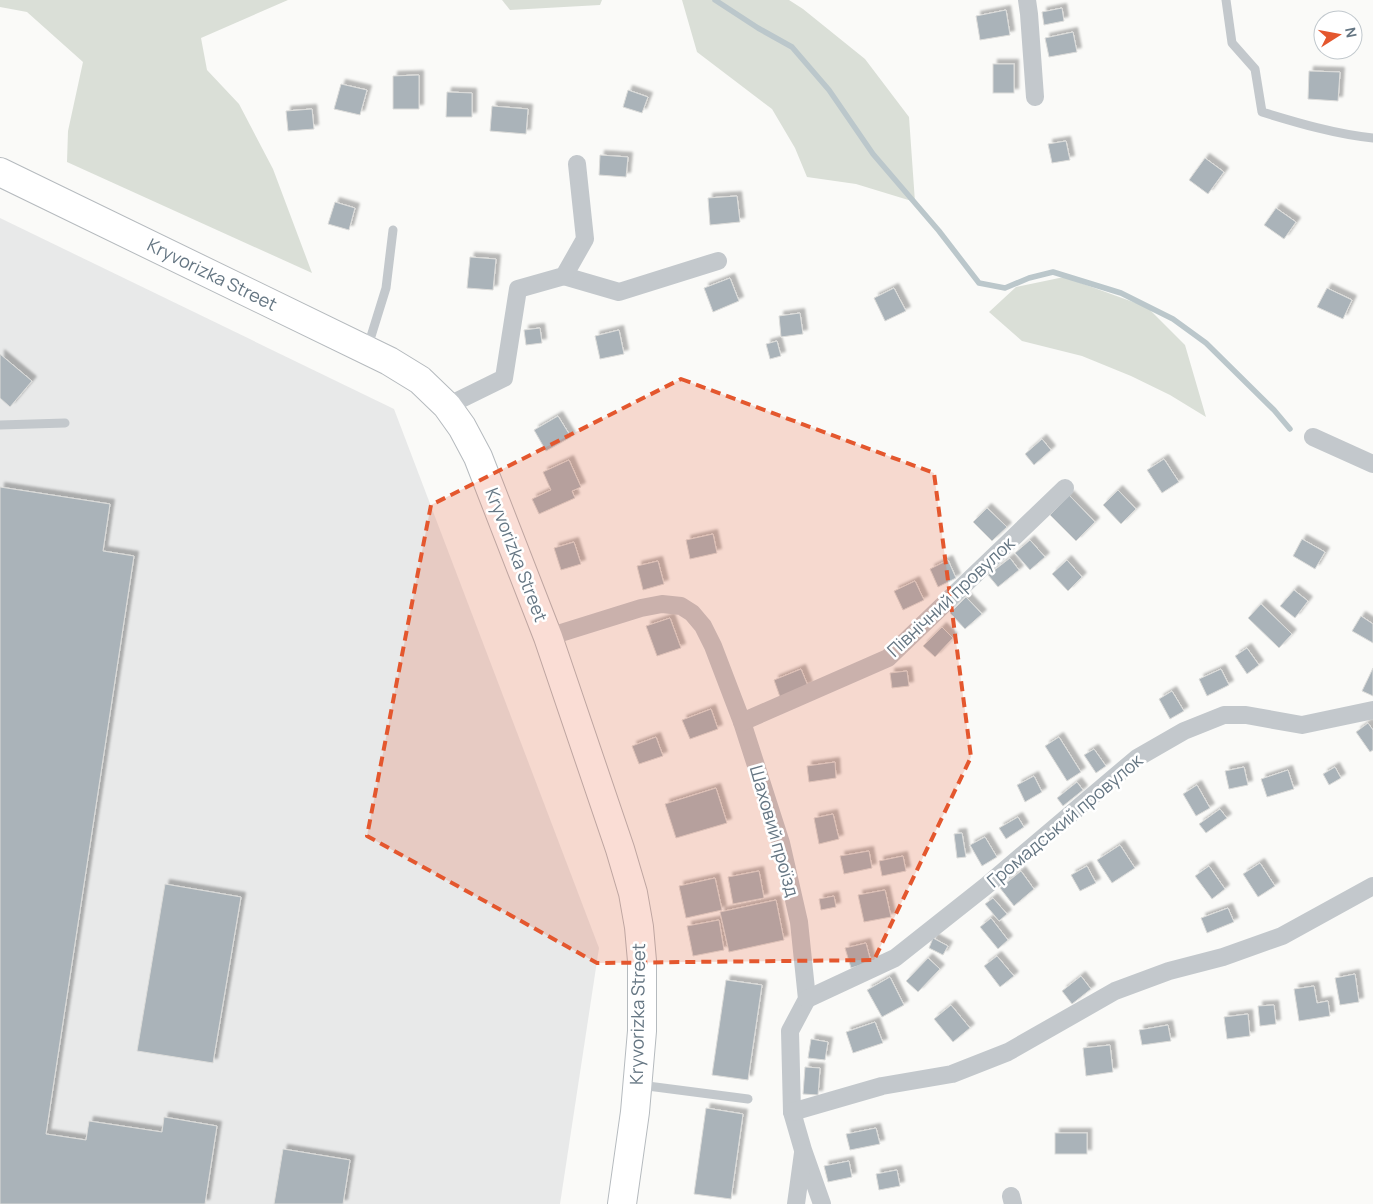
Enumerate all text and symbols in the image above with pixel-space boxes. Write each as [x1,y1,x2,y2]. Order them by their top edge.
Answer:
north arrow [1313,10,1363,60]
text: N [1341,26,1362,39]
street label: Kryvorizka Street [144,232,281,316]
street label: Kryvorizka Street [480,484,554,625]
street label: Північний провулок [881,530,1020,662]
street label: Громадський провулок [982,747,1148,892]
street label: Шаховий проїзд [745,762,805,899]
street label: Kryvorizka Street [624,943,650,1085]

